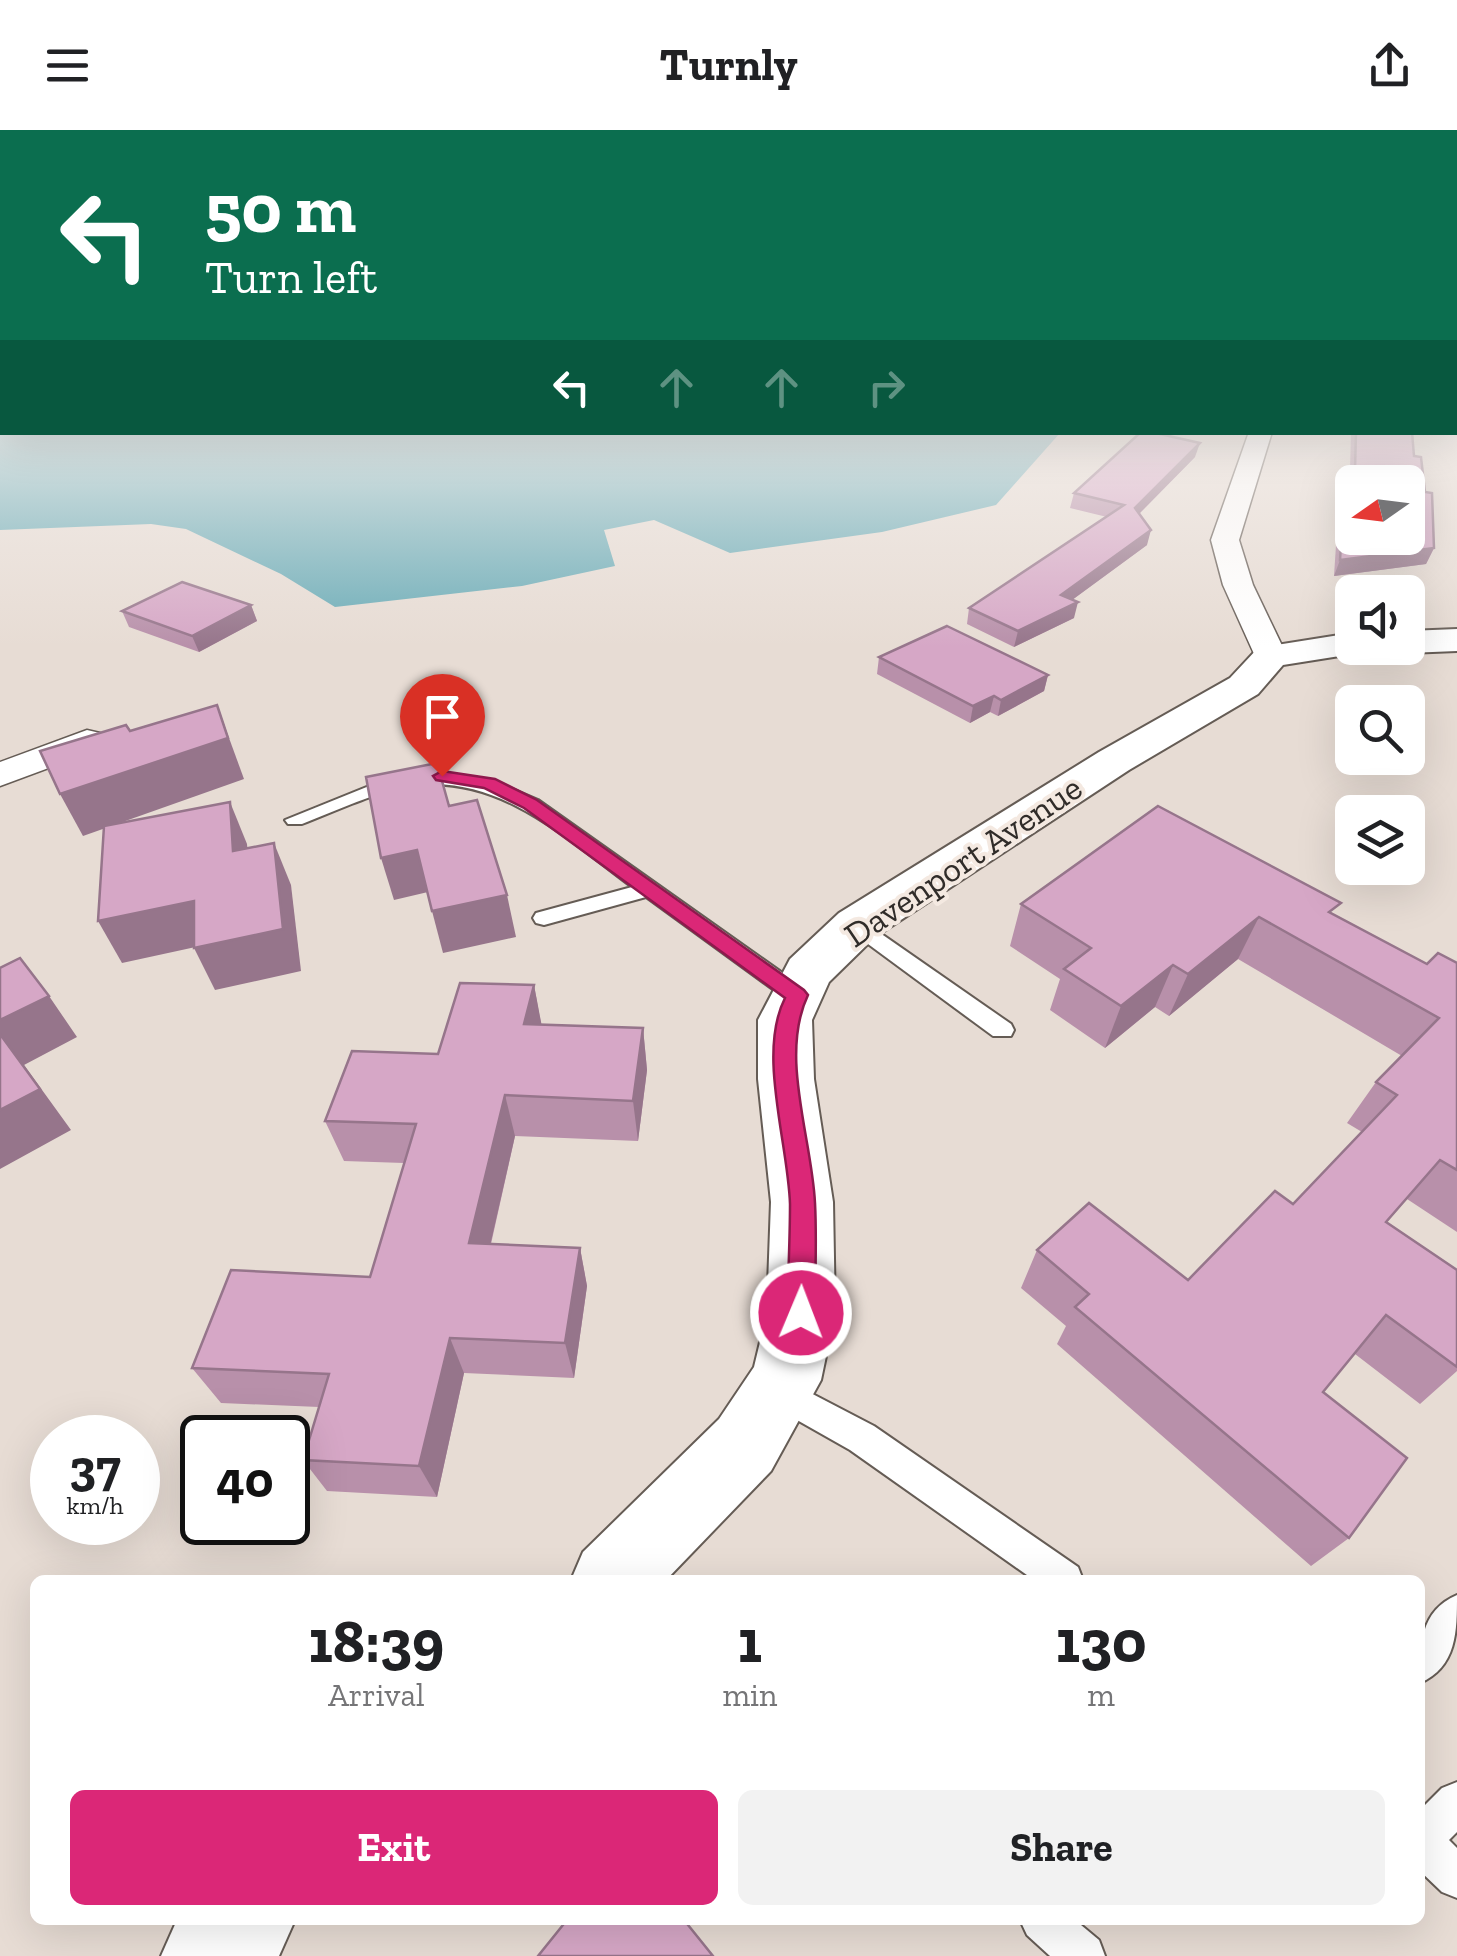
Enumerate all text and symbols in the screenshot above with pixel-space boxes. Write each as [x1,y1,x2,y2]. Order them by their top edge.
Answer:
icon: menu [40,38,95,93]
text: Turnly [659,38,798,92]
icon: share [1362,38,1417,93]
text: 50 m [205,166,356,250]
icon: left [40,170,170,300]
text: Turn left [205,251,377,305]
icon: left [544,360,599,415]
icon: ahead [649,360,704,415]
icon: ahead [754,360,809,415]
icon: right [859,360,914,415]
north arrow [1335,465,1425,555]
map controls [1335,465,1425,885]
button: sound [1335,575,1425,665]
pin [400,674,485,777]
button: search [1335,685,1425,775]
icon: arrive [415,689,470,744]
street label: Davenport Avenue [836,766,1090,956]
button: layers [1335,795,1425,885]
position arrow [749,1261,853,1365]
speed limit sign: 40 [180,1415,310,1545]
text: 37 [69,1438,121,1498]
text: km/h [66,1490,124,1520]
text: 18:39 [308,1605,444,1677]
text: 1 [738,1605,762,1677]
text: 130 [1056,1605,1147,1677]
text: Arrival [328,1676,424,1714]
text: min [722,1676,777,1714]
text: m [1087,1676,1115,1714]
button: Exit [70,1790,718,1905]
button: Share [738,1790,1385,1905]

